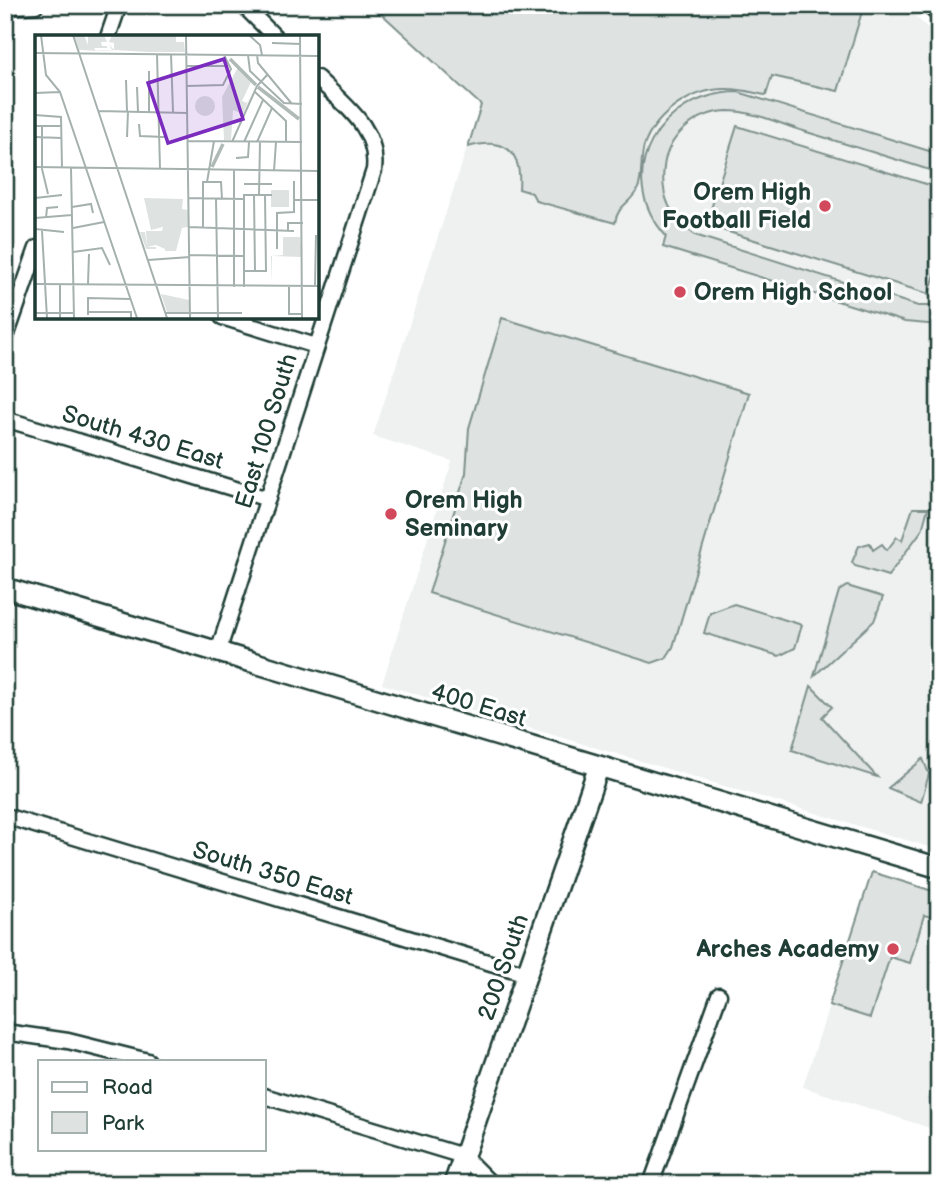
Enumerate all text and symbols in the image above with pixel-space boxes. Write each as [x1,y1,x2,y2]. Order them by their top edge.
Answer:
inset map [35,35,318,318]
place label: Orem High Football Field [662,178,811,235]
marker: Orem High Football Field [817,198,833,214]
place label: Orem High School [694,278,892,307]
marker: Orem High School [672,284,688,300]
street label: East 100 South [229,350,304,512]
street label: South 430 East [59,399,228,476]
place label: Orem High Seminary [405,486,523,543]
marker: Orem High Seminary [383,506,399,522]
street label: 400 East [428,677,531,734]
street label: South 350 East [189,835,357,912]
street label: 200 South [472,910,535,1024]
place label: Arches Academy [696,935,879,964]
marker: Arches Academy [885,941,901,957]
legend [38,1060,266,1150]
text: Road [102,1075,153,1100]
text: Park [102,1111,145,1136]

